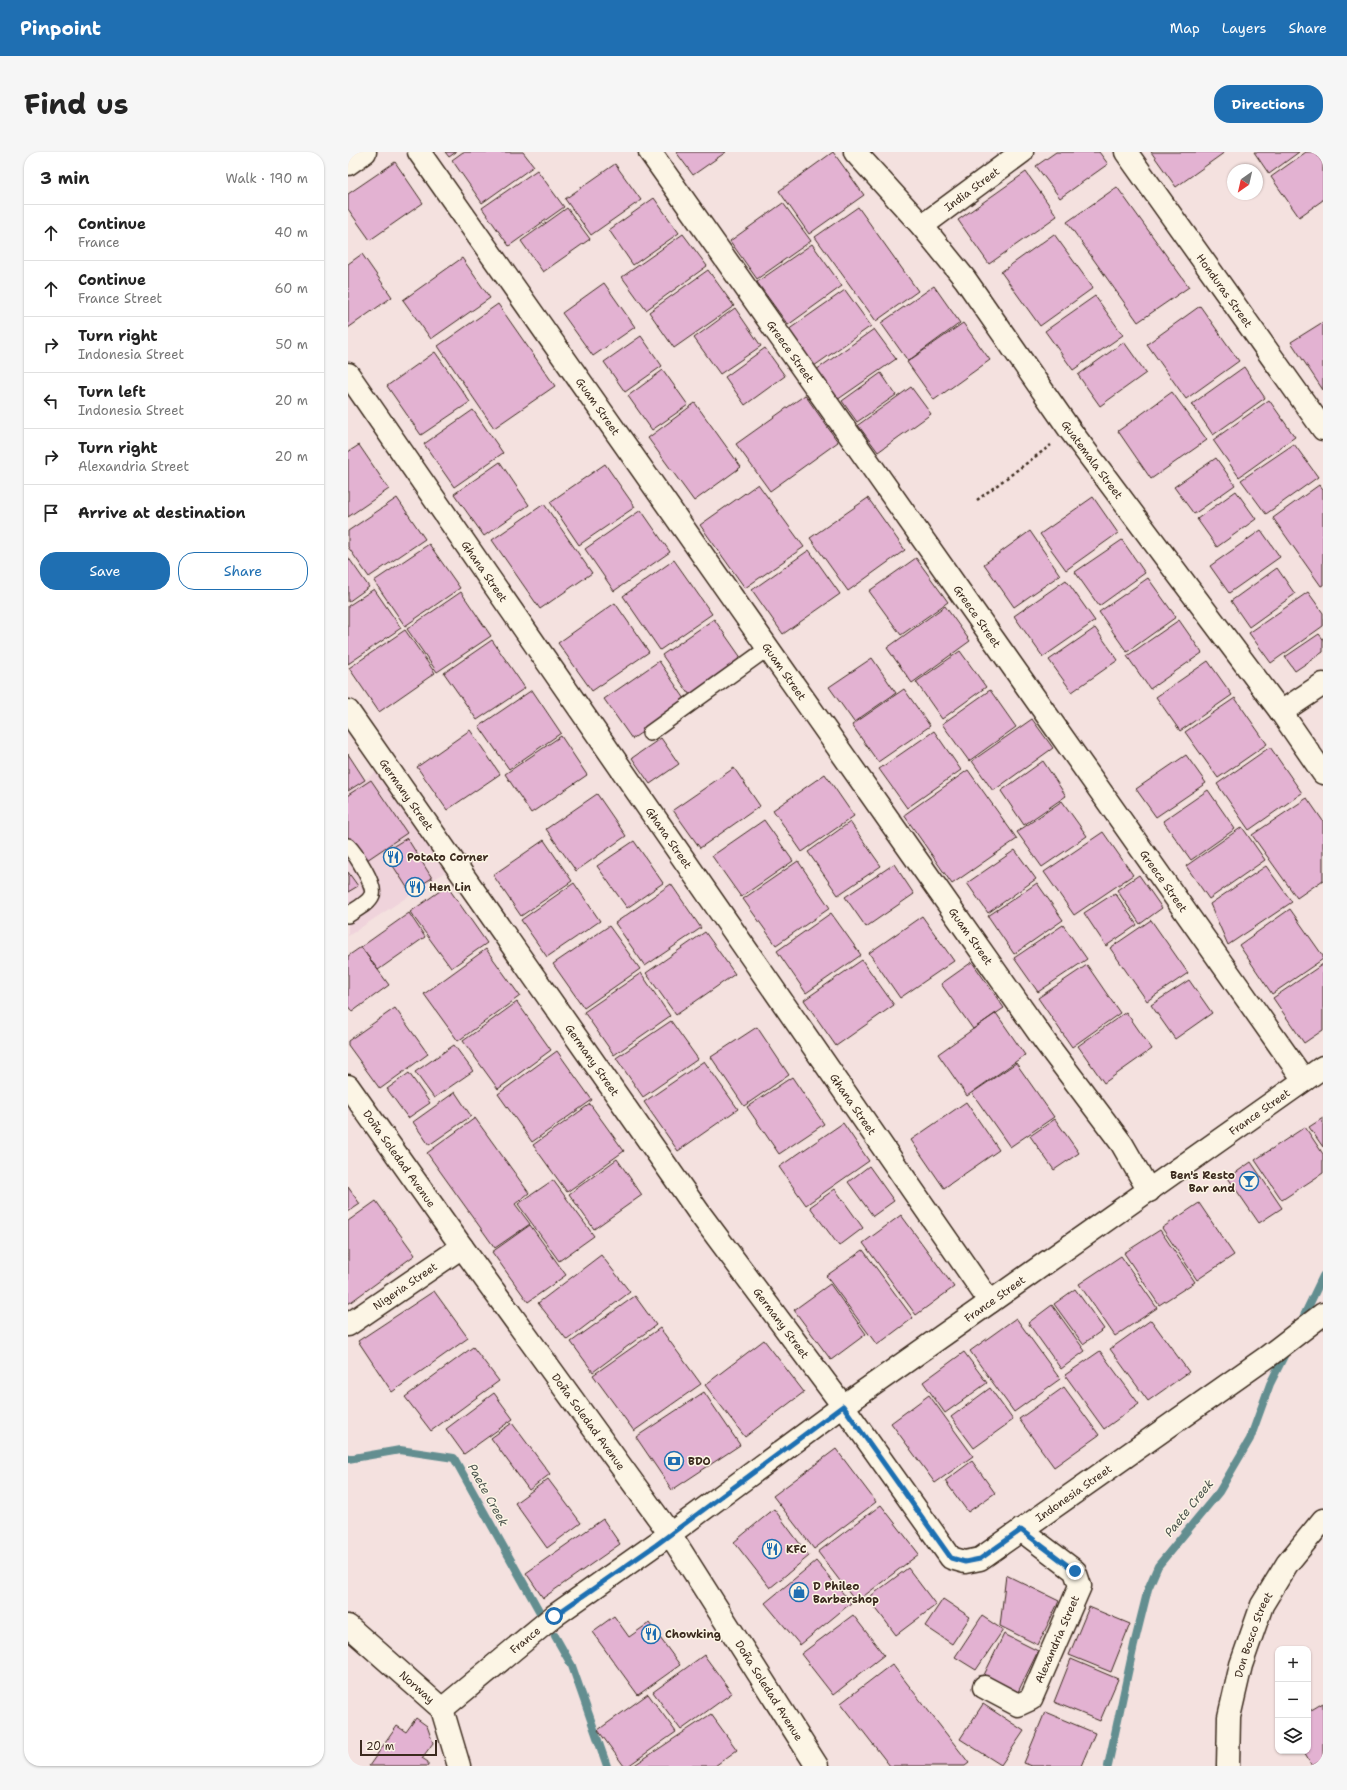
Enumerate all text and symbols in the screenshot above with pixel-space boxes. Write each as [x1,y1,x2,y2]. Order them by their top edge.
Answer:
text: Pinpoint [20,16,101,41]
text: Map [1170,19,1200,37]
text: Layers [1222,19,1266,37]
text: Share [1288,19,1327,37]
text: Find us [24,85,129,123]
button: Directions [1214,85,1323,123]
street label: India Street [941,164,1003,215]
north arrow [1227,164,1263,200]
text: 3 min [40,167,90,189]
text: Walk · 190 m [226,170,308,187]
text: Continue [78,214,146,234]
icon: ahead [40,222,62,244]
text: 40 m [274,224,308,241]
text: France [78,234,120,251]
street label: Honduras Street [1193,251,1256,331]
text: Continue [78,270,146,290]
icon: ahead [40,278,62,300]
text: 60 m [275,280,308,297]
text: France Street [78,290,162,307]
street label: Greece Street [763,317,818,386]
text: Turn right [78,326,158,346]
icon: right [40,334,62,356]
text: 50 m [275,336,308,353]
text: Indonesia Street [78,346,184,363]
street label: Guam Street [573,375,623,438]
text: Turn left [78,382,146,402]
icon: left [40,390,62,412]
text: 20 m [275,392,308,409]
text: Indonesia Street [78,402,184,419]
street label: Guatemala Street [1058,417,1127,502]
text: Turn right [78,438,158,458]
icon: right [40,446,62,468]
text: 20 m [275,448,308,465]
text: Alexandria Street [78,458,189,475]
icon: arrive [40,502,62,524]
text: Arrive at destination [78,503,246,523]
street label: Ghana Street [458,538,511,605]
button: Save [40,552,170,590]
button: Share [178,552,308,590]
street label: Greece Street [950,582,1004,651]
street label: Guam Street [759,640,810,703]
street label: Germany Street [376,756,437,834]
street label: Ghana Street [642,804,696,872]
restaurant icon: Potato Corner [382,846,404,868]
street label: Greece Street [1137,847,1191,915]
place label: Potato Corner [407,850,489,865]
restaurant icon: Hen Lin [404,876,426,898]
place label: Hen Lin [429,880,472,895]
street label: Guam Street [945,905,996,968]
street label: Germany Street [562,1021,623,1099]
street label: Ghana Street [827,1071,880,1138]
street label: France Street [1226,1085,1293,1139]
street label: Doña Soledad Avenue [360,1107,439,1210]
place label: Ben's Resto Bar and [1170,1168,1235,1196]
bar icon: Ben's Resto Bar and [1238,1170,1260,1192]
street label: Nigeria Street [370,1259,440,1313]
street label: France Street [961,1272,1028,1326]
street label: Germany Street [750,1285,813,1362]
street label: Doña Soledad Avenue [548,1370,629,1473]
bank icon: BDO [663,1450,685,1472]
place label: BDO [688,1454,711,1469]
water label: Paete Creek [464,1461,512,1529]
street label: Indonesia Street [1032,1461,1115,1525]
water label: Paete Creek [1161,1476,1217,1540]
restaurant icon: KFC [761,1538,783,1560]
place label: KFC [786,1542,807,1557]
route end [1066,1562,1084,1580]
place label: D Phileo Barbershop [813,1579,879,1607]
shop icon: D Phileo Barbershop [788,1581,810,1603]
street label: Don Bosco Street [1231,1589,1276,1679]
street label: Alexandria Street [1031,1593,1083,1685]
route start [545,1607,563,1625]
street label: France [507,1623,543,1657]
restaurant icon: Chowking [640,1623,662,1645]
place label: Chowking [665,1627,721,1642]
street label: Doña Soledad Avenue [732,1637,807,1744]
map controls [1275,1646,1311,1754]
button: + [1275,1646,1311,1682]
street label: Norway [396,1667,438,1707]
button: − [1275,1682,1311,1718]
button: layers [1275,1718,1311,1754]
scale bar [360,1738,437,1757]
text: 20 m [366,1739,394,1754]

